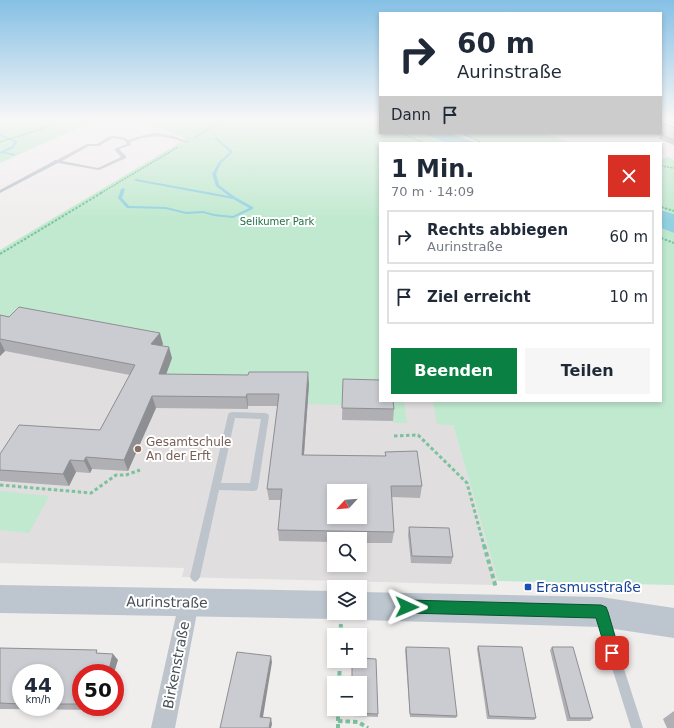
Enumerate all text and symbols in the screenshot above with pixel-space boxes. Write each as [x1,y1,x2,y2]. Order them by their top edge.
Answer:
text: 60 m [457,27,535,60]
icon: right [391,28,443,80]
text: Aurinstraße [457,61,562,82]
icon: arrive [439,104,461,126]
text: Dann [391,106,431,124]
text: 1 Min. [391,155,474,183]
button: close [608,155,650,197]
text: 70 m · 14:09 [391,184,474,199]
park label: Selikumer Park [240,216,315,227]
text: Rechts abbiegen [427,221,568,239]
icon: right [393,226,415,248]
text: 60 m [610,228,648,246]
text: Aurinstraße [427,239,503,254]
icon: arrive [393,286,415,308]
text: Ziel erreicht [427,288,531,306]
text: 10 m [610,288,648,306]
button: Beenden [391,348,517,394]
button: Teilen [525,348,650,394]
place label: Gesamtschule An der Erft [146,435,231,463]
marker: Gesamtschule An der Erft [133,444,143,454]
north arrow [327,484,367,524]
map controls [327,484,367,716]
button: search [327,532,367,572]
place label: Erasmusstraße [536,579,641,595]
button: layers [327,580,367,620]
marker: Erasmusstraße [523,582,533,592]
position arrow [386,586,428,628]
street label: Aurinstraße [126,593,208,611]
street label: Birkenstraße [160,620,192,710]
button: + [327,628,367,668]
pin [595,636,629,670]
icon: arrive [601,642,623,664]
speed limit sign: 50 [72,664,124,716]
text: 44 [24,673,52,697]
button: − [327,676,367,716]
text: km/h [25,694,51,705]

